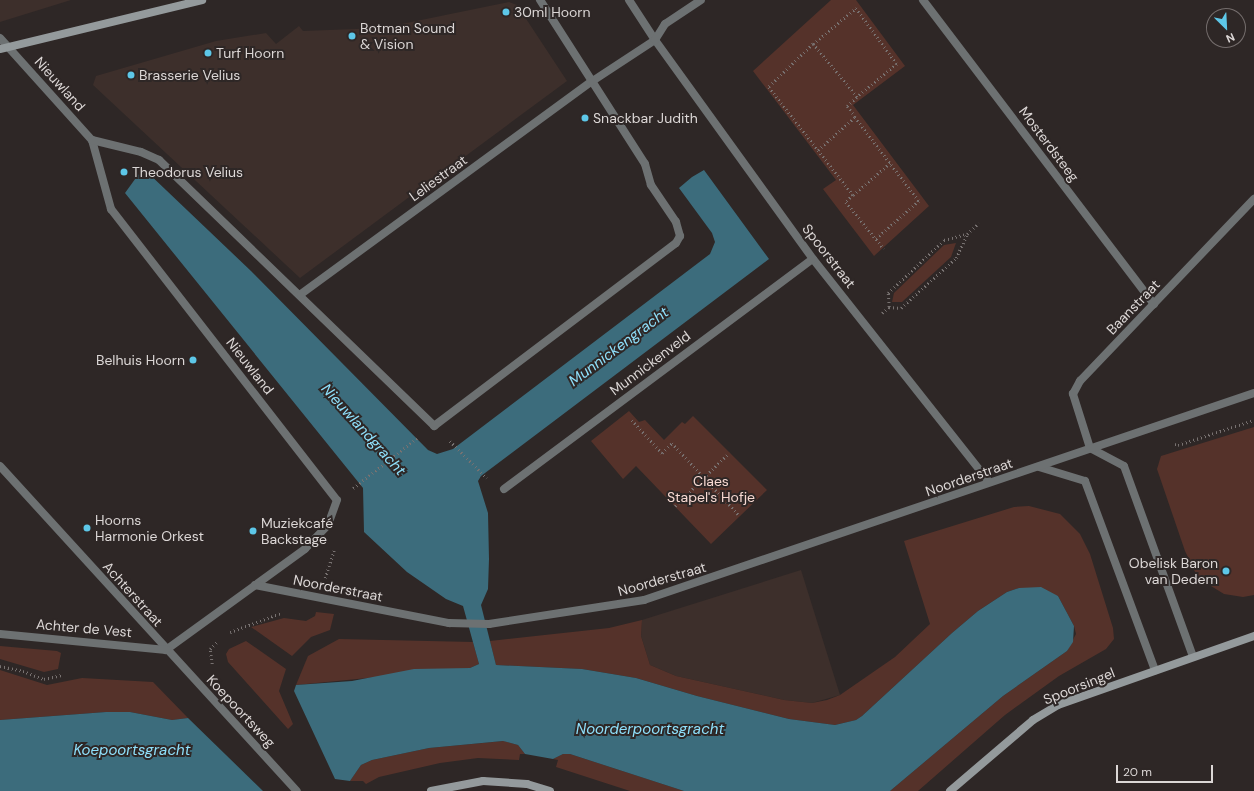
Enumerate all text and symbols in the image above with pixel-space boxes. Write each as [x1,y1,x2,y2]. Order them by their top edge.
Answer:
place label: 30ml Hoorn [514,4,591,20]
marker: 30ml Hoorn [501,7,511,17]
north arrow [1206,8,1246,48]
place label: Botman Sound & Vision [360,20,455,52]
text: N [1224,30,1237,46]
marker: Botman Sound & Vision [347,31,357,41]
place label: Turf Hoorn [216,45,284,61]
marker: Turf Hoorn [203,48,213,58]
street label: Nieuwland [31,53,89,115]
place label: Brasserie Velius [139,67,240,83]
marker: Brasserie Velius [126,70,136,80]
street label: Mosterdsteeg [1015,103,1083,185]
place label: Snackbar Judith [593,110,698,126]
marker: Snackbar Judith [580,113,590,123]
street label: Leliestraat [406,151,470,205]
place label: Theodorus Velius [132,164,243,180]
marker: Theodorus Velius [119,167,129,177]
street label: Spoorstraat [799,221,859,291]
street label: Baanstraat [1103,276,1163,338]
water label: Munnickengracht [566,304,672,390]
street label: Munnickenveld [606,327,694,399]
street label: Nieuwland [223,334,277,398]
place label: Belhuis Hoorn [96,352,185,368]
marker: Belhuis Hoorn [188,355,198,365]
water label: Nieuwlandgracht [317,380,409,480]
street label: Noorderstraat [923,454,1015,500]
park label: Claes Stapel's Hofje [667,473,755,506]
place label: Hoorns Harmonie Orkest [95,512,204,544]
place label: Muziekcafé Backstage [261,515,333,548]
marker: Hoorns Harmonie Orkest [82,523,92,533]
marker: Muziekcafé Backstage [248,526,258,536]
place label: Obelisk Baron van Dedem [1129,555,1218,588]
street label: Achterstraat [100,558,166,630]
street label: Noorderstraat [616,558,708,600]
marker: Obelisk Baron van Dedem [1221,566,1231,576]
street label: Noorderstraat [292,571,384,605]
street label: Achter de Vest [35,615,133,641]
street label: Spoorsingel [1041,664,1117,708]
street label: Koepoortsweg [203,671,279,751]
water label: Noorderpoortsgracht [576,721,724,739]
water label: Koepoortsgracht [74,742,190,760]
scale bar [1118,757,1215,783]
text: 20 m [1123,764,1152,780]

